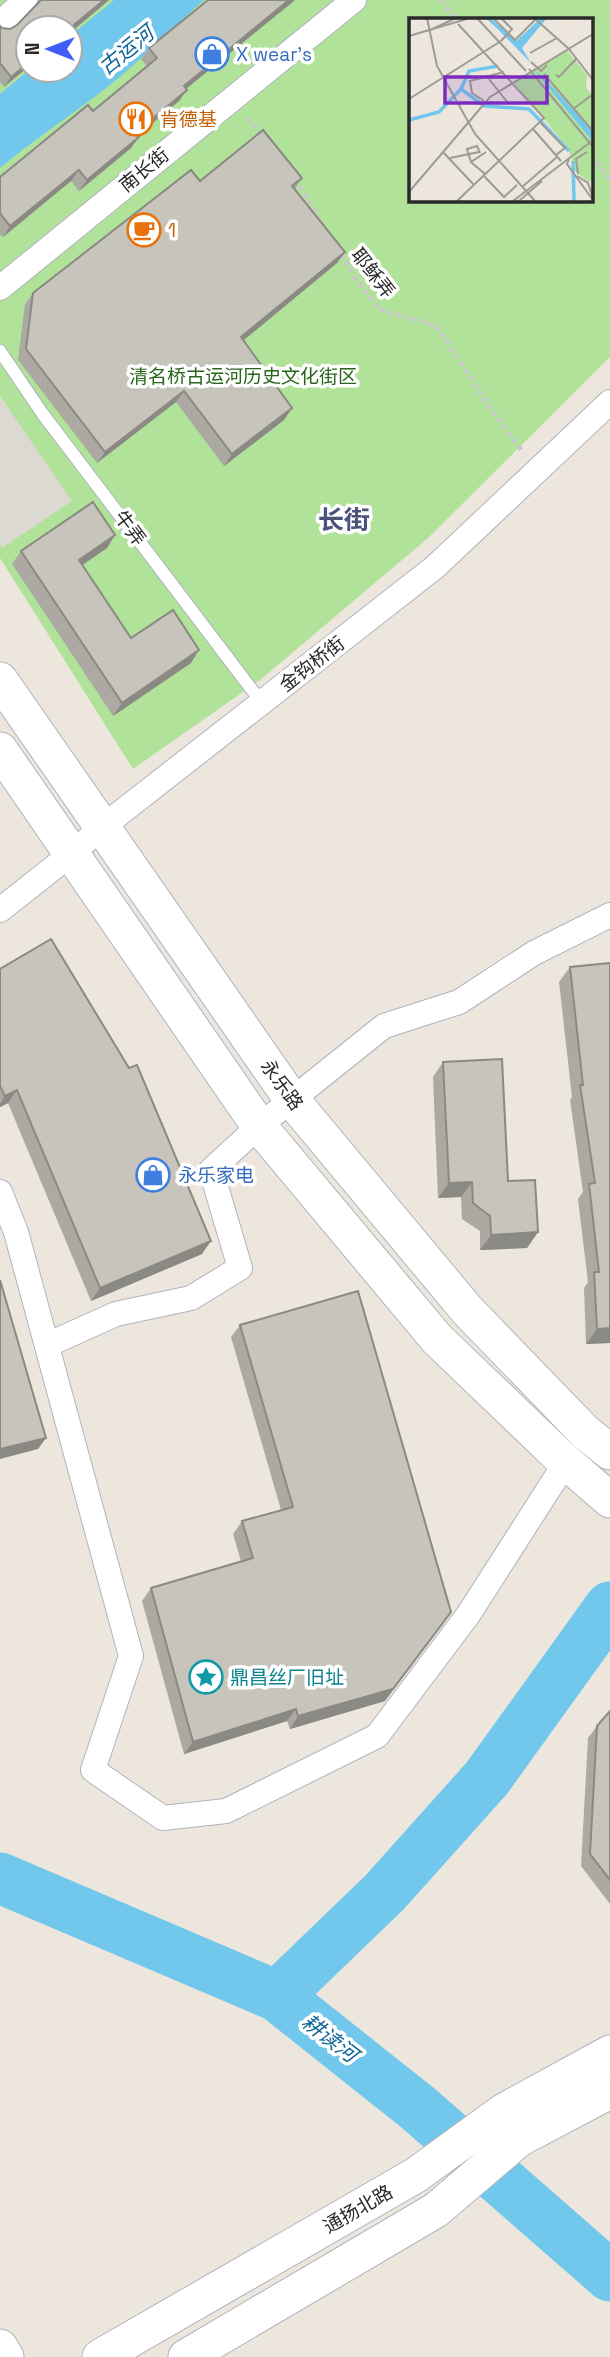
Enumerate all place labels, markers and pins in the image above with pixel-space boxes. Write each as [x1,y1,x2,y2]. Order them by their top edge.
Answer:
shop icon: X wear's [193,35,231,73]
place label: X wear's [236,42,312,67]
restaurant icon: 肯德基 [117,100,155,138]
place label: 肯德基 [160,107,217,132]
cafe icon: 1 [125,211,163,249]
place label: 1 [168,218,176,243]
shop icon: 永乐家电 [134,1156,172,1194]
place label: 永乐家电 [178,1163,254,1188]
place icon: 鼎昌丝厂旧址 [187,1658,225,1696]
place label: 鼎昌丝厂旧址 [230,1665,344,1690]

